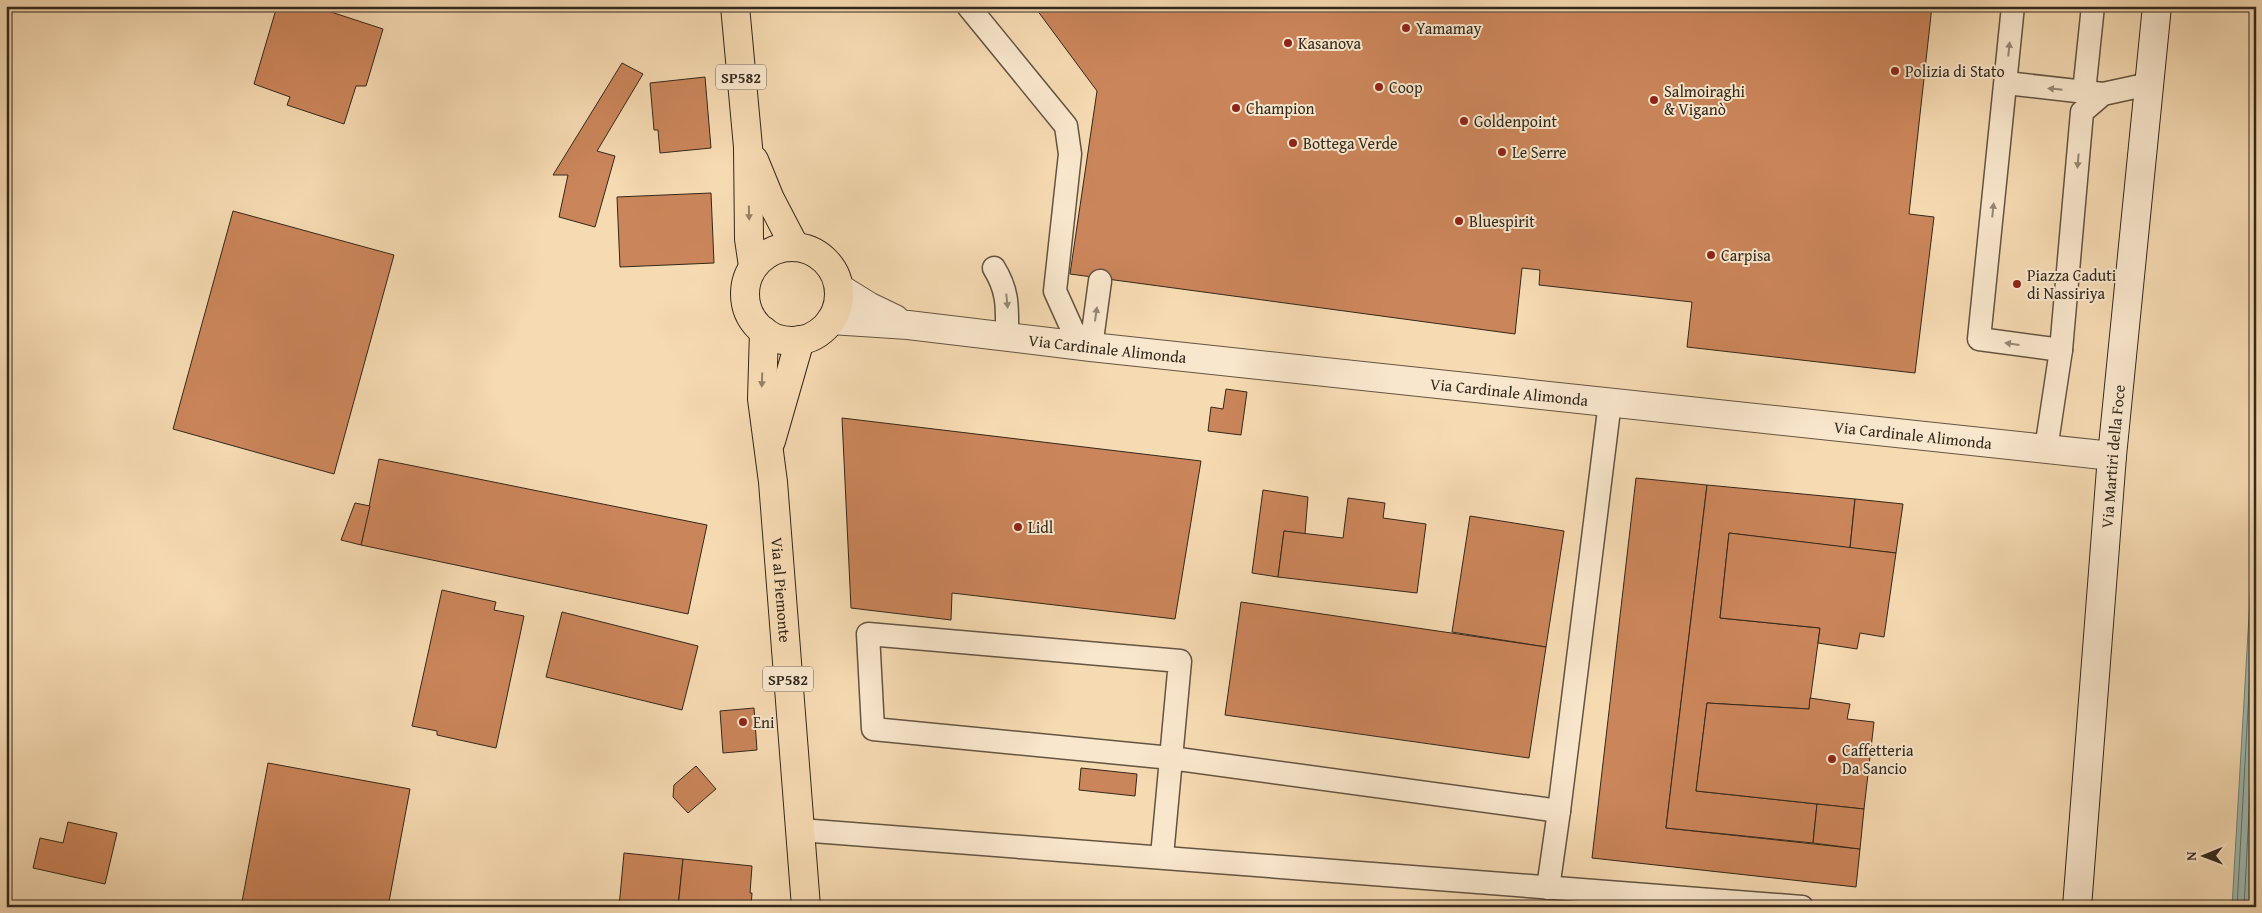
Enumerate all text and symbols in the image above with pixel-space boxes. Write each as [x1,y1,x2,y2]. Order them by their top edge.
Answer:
place label: Yamamay [1416,16,1481,40]
marker: Yamamay [1400,22,1412,34]
place label: Kasanova [1298,31,1361,55]
marker: Kasanova [1282,37,1294,49]
one-way arrow [2005,40,2013,56]
place label: Polizia di Stato [1905,59,2005,83]
road number: SP582 [716,64,766,90]
marker: Polizia di Stato [1889,65,1901,77]
place label: Coop [1389,75,1423,99]
place label: Salmoiraghi & Viganò [1664,79,1746,121]
marker: Coop [1373,81,1385,93]
one-way arrow [2046,85,2062,93]
marker: Salmoiraghi & Viganò [1648,94,1660,106]
place label: Champion [1246,96,1315,120]
marker: Champion [1230,102,1242,114]
place label: Goldenpoint [1474,109,1557,133]
marker: Goldenpoint [1458,115,1470,127]
place label: Bottega Verde [1303,131,1398,155]
marker: Bottega Verde [1287,137,1299,149]
place label: Le Serre [1512,140,1567,164]
marker: Le Serre [1496,146,1508,158]
one-way arrow [2074,153,2082,169]
one-way arrow [1989,202,1997,218]
one-way arrow [745,205,753,221]
place label: Bluespirit [1469,209,1535,233]
marker: Bluespirit [1453,215,1465,227]
place label: Carpisa [1721,243,1771,267]
marker: Carpisa [1705,249,1717,261]
place label: Piazza Caduti di Nassiriya [2027,263,2117,305]
marker: Piazza Caduti di Nassiriya [2011,278,2023,290]
one-way arrow [1003,293,1011,309]
one-way arrow [1092,305,1100,321]
street label: Via Cardinale Alimonda [1027,328,1188,369]
one-way arrow [2004,339,2020,347]
street label: Via Cardinale Alimonda [1429,371,1590,412]
one-way arrow [758,372,766,388]
street label: Via Martiri della Foce [2094,383,2131,529]
street label: Via Cardinale Alimonda [1833,414,1994,455]
place label: Lidl [1028,515,1054,539]
marker: Lidl [1012,521,1024,533]
street label: Via al Piemonte [765,536,797,644]
road number: SP582 [763,666,813,692]
place label: Eni [753,710,775,734]
marker: Eni [737,716,749,728]
place label: Caffetteria Da Sancio [1842,738,1914,780]
marker: Caffetteria Da Sancio [1826,753,1838,765]
north arrow [2180,830,2230,880]
text: N [2181,851,2201,861]

